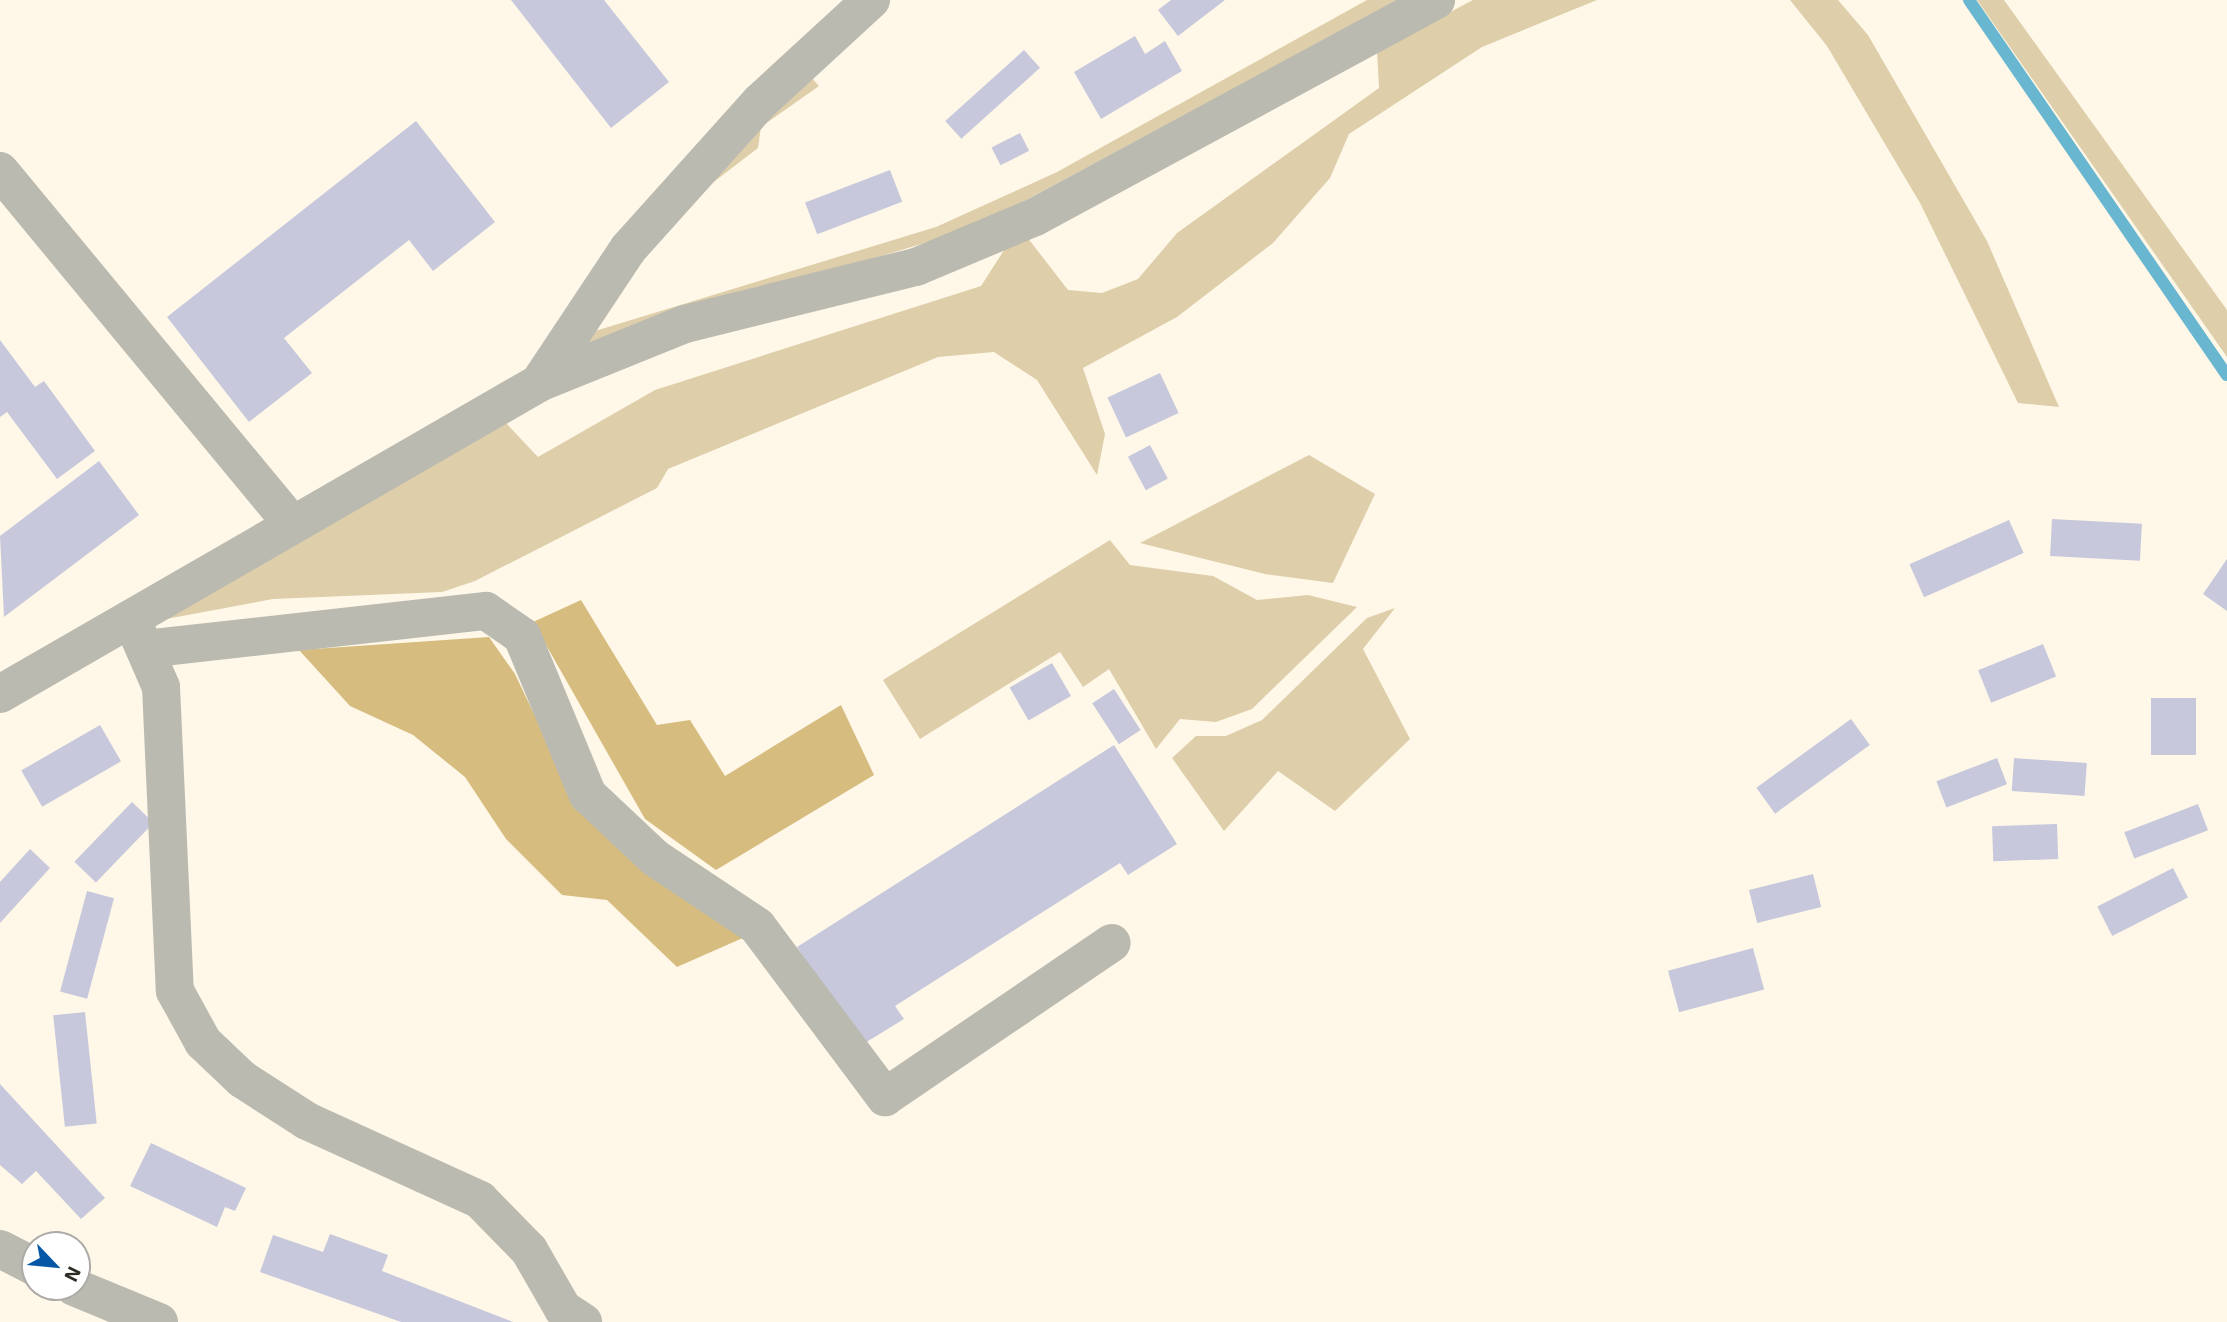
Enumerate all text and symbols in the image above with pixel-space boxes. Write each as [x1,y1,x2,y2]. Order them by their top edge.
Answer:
north arrow [21,1231,91,1301]
text: N [60,1263,87,1286]

